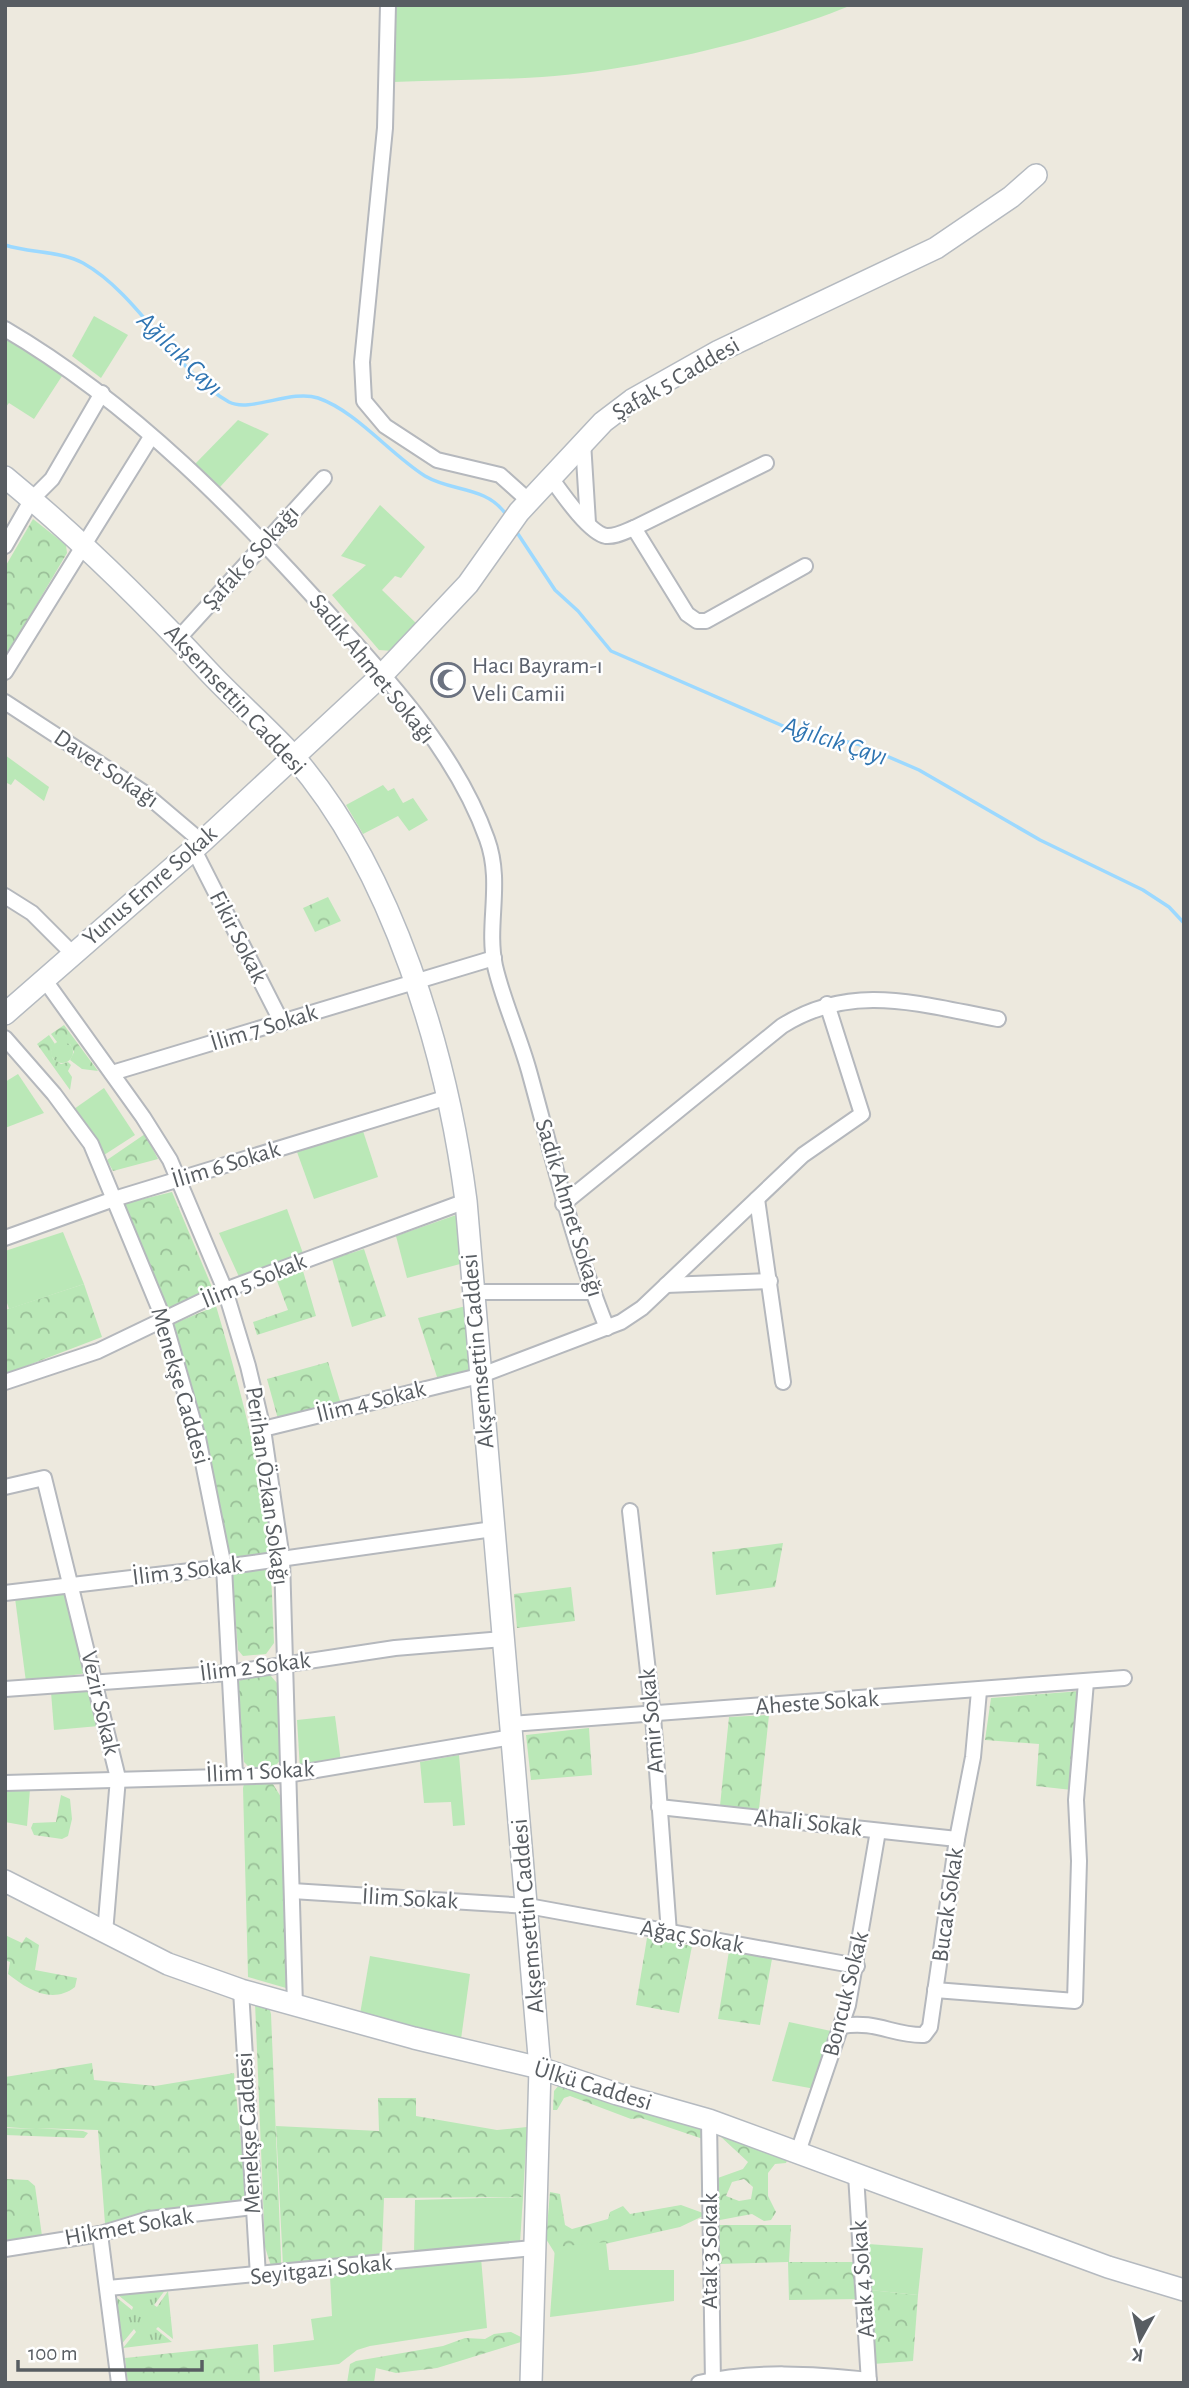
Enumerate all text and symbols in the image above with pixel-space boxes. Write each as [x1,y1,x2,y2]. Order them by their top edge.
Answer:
water label: Ağılcık Çayı [131,307,228,401]
street label: Şafak 5 Caddesi [608,333,744,425]
street label: Şafak 6 Sokağı [198,501,304,615]
street label: Sadık Ahmet Sokağı [305,590,439,748]
street label: Akşemsettin Caddesi [160,620,310,780]
place label: Hacı Bayram-ı Veli Camii [472,654,603,706]
mosque icon: Hacı Bayram-ı Veli Camii [429,661,467,699]
water label: Ağılcık Çayı [779,712,890,770]
street label: Davet Sokağı [49,725,163,813]
street label: Yunus Emre Sokak [78,822,222,950]
street label: Fikir Sokak [205,887,271,987]
street label: İlim 7 Sokak [207,999,320,1056]
street label: Sadık Ahmet Sokağı [531,1116,607,1300]
street label: İlim 6 Sokak [169,1136,283,1193]
street label: İlim 5 Sokak [198,1248,310,1313]
street label: Akşemsettin Caddesi [458,1253,498,1449]
street label: Menekşe Caddesi [146,1305,214,1467]
street label: İlim 4 Sokak [314,1376,428,1427]
street label: Perihan Özkan Sokağı [241,1385,294,1587]
street label: İlim 3 Sokak [131,1551,243,1590]
street label: İlim 2 Sokak [198,1647,312,1686]
street label: Vezir Sokak [76,1649,124,1757]
street label: Amir Sokak [635,1667,669,1775]
street label: Aheste Sokak [754,1687,880,1719]
street label: İlim 1 Sokak [205,1756,315,1787]
street label: Ahali Sokak [753,1805,863,1841]
street label: Akşemsettin Caddesi [508,1818,548,2014]
street label: Bucak Sokak [928,1846,968,1964]
street label: İlim Sokak [361,1883,459,1914]
street label: Ağaç Sokak [638,1916,746,1958]
street label: Boncuk Sokak [819,1929,873,2059]
street label: Menekşe Caddesi [233,2051,265,2215]
street label: Ülkü Caddesi [531,2056,655,2115]
street label: Atak 3 Sokak [698,2193,722,2309]
street label: Hikmet Sokak [63,2204,195,2250]
street label: Atak 4 Sokak [847,2219,879,2339]
street label: Seyitgazi Sokak [249,2251,393,2289]
north arrow [1105,2304,1175,2374]
scale bar [18,2328,201,2372]
text: 100 m [28,2343,78,2364]
text: K [1130,2344,1145,2365]

